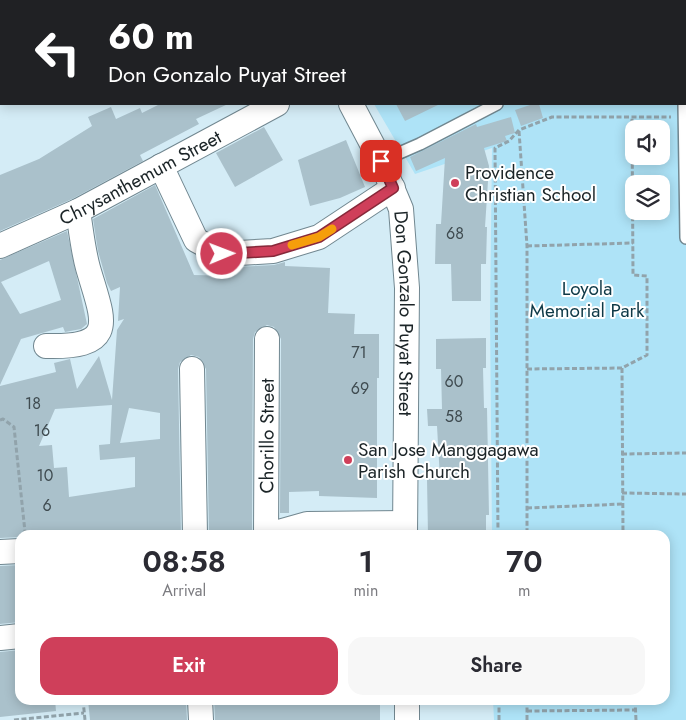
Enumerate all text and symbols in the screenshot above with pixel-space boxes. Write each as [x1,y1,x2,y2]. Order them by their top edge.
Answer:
text: 60 m [108,12,194,62]
icon: left [25,20,90,85]
text: Don Gonzalo Puyat Street [108,58,346,90]
map controls [625,120,670,220]
button: sound [625,120,670,165]
street label: Chrysanthemum Street [55,123,226,231]
pin [360,140,402,182]
icon: arrive [367,147,395,175]
place label: Providence Christian School [465,159,596,208]
button: layers [625,175,670,220]
marker: Providence Christian School [449,177,461,189]
street label: Don Gonzalo Puyat Street [388,210,421,417]
house number: 68 [446,222,464,245]
position arrow [195,227,247,279]
park label: Loyola Memorial Park [530,275,645,324]
house number: 71 [351,341,367,364]
house number: 60 [445,370,463,393]
house number: 69 [351,377,369,400]
street label: Chorillo Street [253,378,280,494]
house number: 18 [25,392,41,415]
house number: 58 [445,405,463,428]
house number: 16 [34,419,50,442]
place label: San Jose Manggagawa Parish Church [358,436,539,485]
marker: San Jose Manggagawa Parish Church [342,454,354,466]
house number: 10 [37,464,53,487]
house number: 6 [42,494,52,517]
text: 08:58 [142,540,226,583]
text: 1 [359,540,373,583]
text: 70 [506,540,543,583]
text: Arrival [162,579,206,602]
text: min [353,579,378,602]
text: m [518,579,530,602]
button: Exit [40,637,338,695]
button: Share [348,637,645,695]

